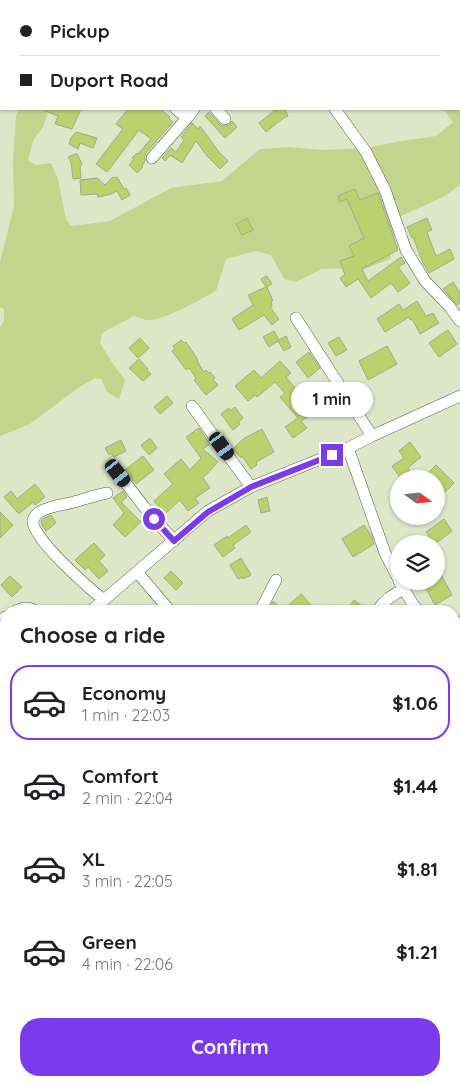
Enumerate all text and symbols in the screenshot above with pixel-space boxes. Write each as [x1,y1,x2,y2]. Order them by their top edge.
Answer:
text: Pickup [50,19,110,43]
text: Duport Road [50,68,169,92]
callout: 1 min [291,382,373,418]
text: 1 min [313,389,351,409]
car [207,429,236,463]
route end [321,444,343,466]
car [102,457,133,489]
north arrow [390,470,445,525]
map controls [390,470,445,590]
route start [143,508,165,530]
button: layers [390,535,445,590]
text: Choose a ride [20,621,165,649]
icon: car [22,680,67,725]
text: Economy [82,681,166,705]
text: $1.06 [392,691,438,715]
text: 1 min · 22:03 [82,705,170,725]
icon: car [22,763,67,808]
text: Comfort [82,764,159,788]
text: $1.44 [393,774,438,798]
text: 2 min · 22:04 [82,788,173,808]
icon: car [22,846,67,891]
text: XL [82,847,105,871]
text: $1.81 [397,857,438,881]
text: 3 min · 22:05 [82,871,173,891]
icon: car [22,929,67,974]
text: Green [82,930,137,954]
text: $1.21 [396,940,438,964]
text: 4 min · 22:06 [82,954,173,974]
button: Confirm [20,1018,440,1076]

